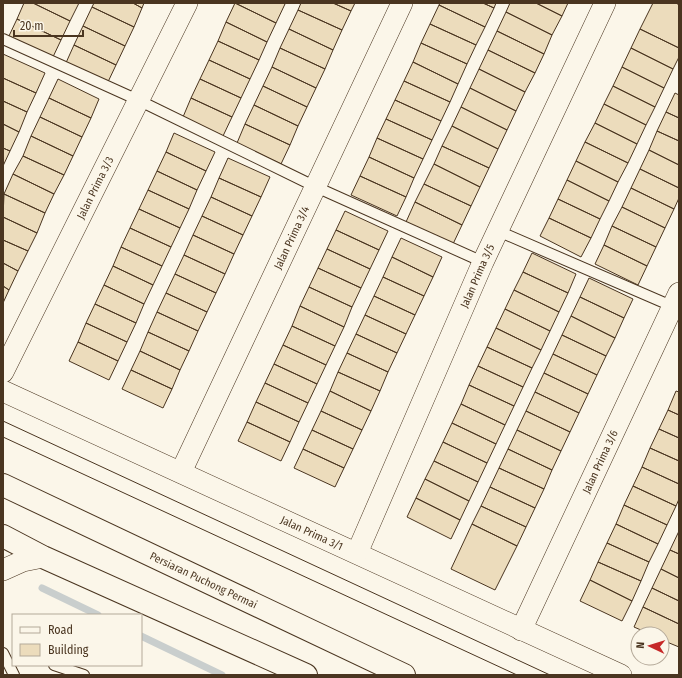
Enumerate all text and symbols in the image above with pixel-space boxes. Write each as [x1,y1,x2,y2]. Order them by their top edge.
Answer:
scale bar [14,12,83,38]
text: 20 m [20,19,44,33]
street label: Jalan Prima 3/3 [74,154,116,221]
street label: Jalan Prima 3/4 [271,203,312,271]
street label: Jalan Prima 3/5 [457,242,497,310]
street label: Jalan Prima 3/6 [580,427,621,495]
street label: Jalan Prima 3/1 [279,513,345,553]
street label: Persiaran Puchong Permai [148,549,260,611]
legend [12,614,142,666]
text: Road [48,623,73,637]
north arrow [630,626,670,666]
text: N [634,642,647,649]
text: Building [48,643,89,657]

